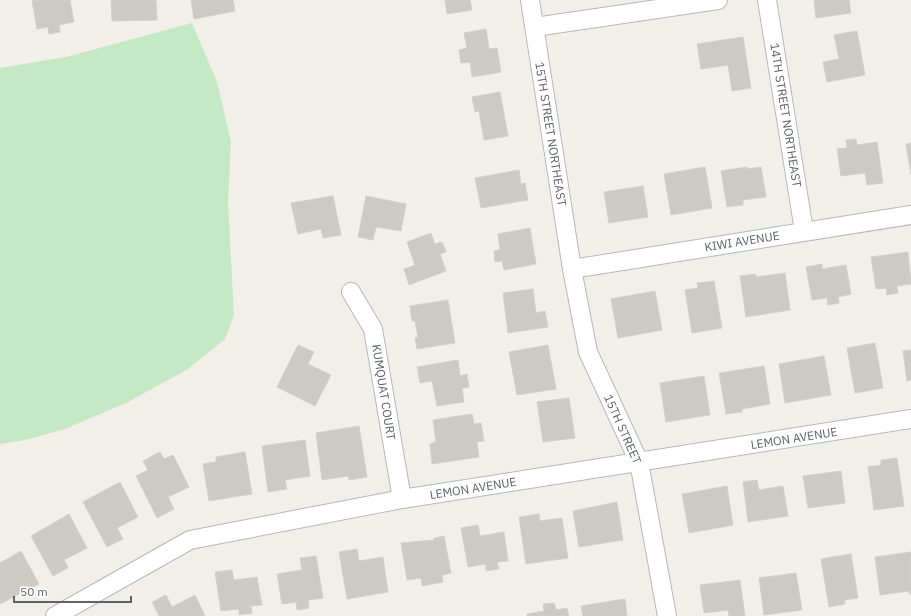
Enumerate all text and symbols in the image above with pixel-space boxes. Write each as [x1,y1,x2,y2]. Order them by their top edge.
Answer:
street label: 14TH STREET NORTHEAST [767,42,805,188]
street label: 15TH STREET NORTHEAST [532,61,570,207]
street label: KIWI AVENUE [703,228,781,254]
street label: KUMQUAT COURT [369,343,399,441]
street label: 15TH STREET [601,392,645,466]
street label: LEMON AVENUE [750,424,838,452]
street label: LEMON AVENUE [429,474,517,502]
scale bar [14,578,131,604]
text: 50 m [20,584,48,599]

